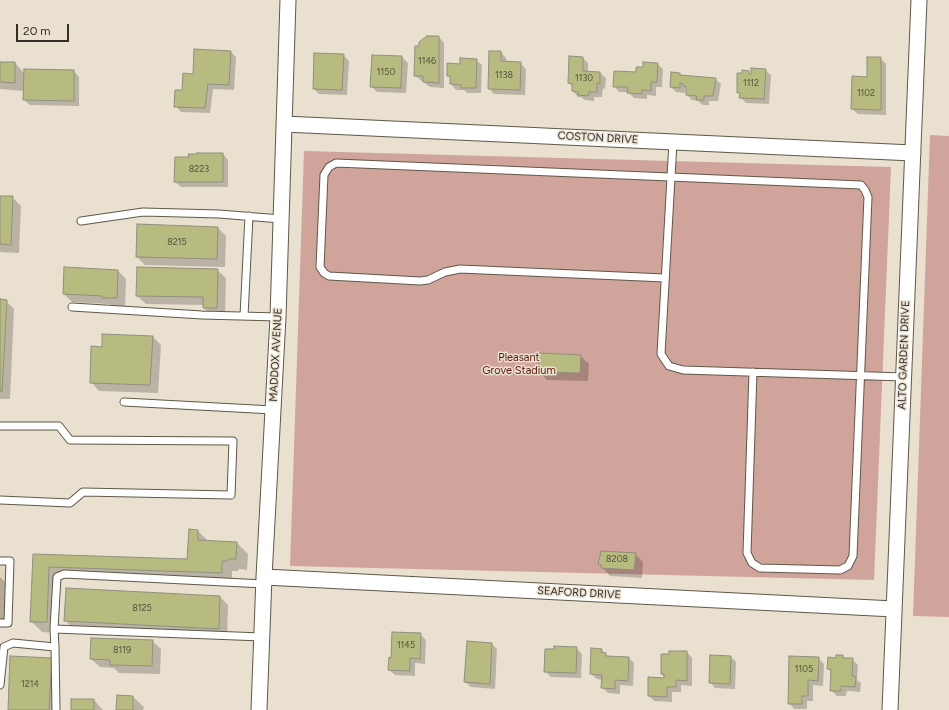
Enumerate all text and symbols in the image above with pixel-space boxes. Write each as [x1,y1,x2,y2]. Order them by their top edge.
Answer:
scale bar [18,16,71,42]
text: 20 m [23,24,51,38]
house number: 1146 [418,56,436,66]
house number: 1150 [377,67,395,77]
house number: 1138 [495,70,513,80]
house number: 1130 [575,73,593,83]
house number: 1112 [743,78,759,88]
house number: 1102 [857,88,875,98]
street label: COSTON DRIVE [557,129,639,147]
house number: 8223 [189,164,209,174]
house number: 8215 [167,237,187,247]
street label: ALTO GARDEN DRIVE [895,300,913,410]
street label: MADDOX AVENUE [267,308,285,402]
park label: Pleasant Grove Stadium [482,351,556,377]
house number: 8208 [606,554,628,564]
street label: SEAFORD DRIVE [537,584,621,602]
house number: 8125 [132,603,152,613]
house number: 1145 [397,640,415,650]
house number: 8119 [113,645,131,655]
house number: 1105 [795,664,813,674]
house number: 1214 [21,679,39,689]

